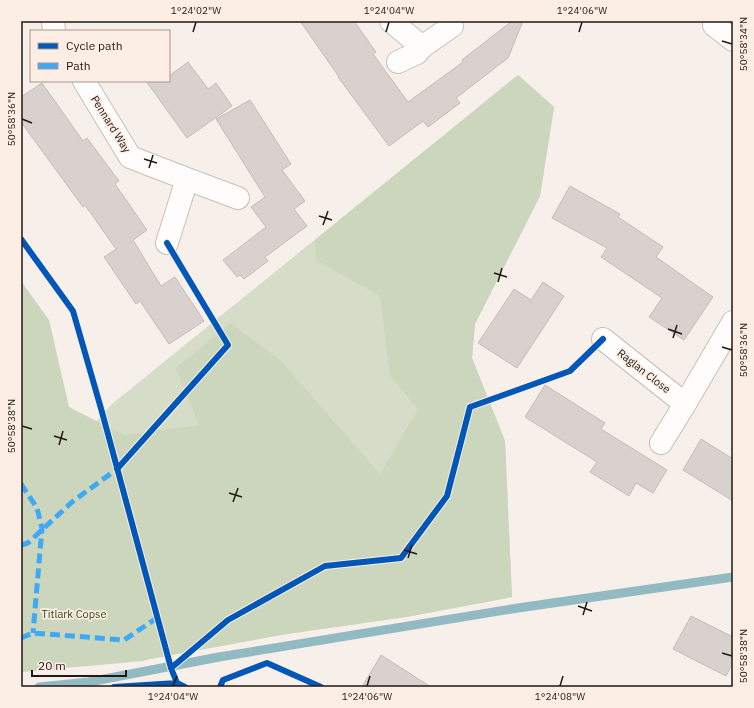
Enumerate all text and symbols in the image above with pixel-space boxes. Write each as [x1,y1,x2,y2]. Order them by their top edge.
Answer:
text: 1°24'02"W [171,4,221,17]
text: 1°24'04"W [364,4,414,17]
text: 1°24'06"W [557,4,607,17]
text: 50°58'34"N [737,17,750,71]
legend [30,30,170,82]
text: Cycle path [66,38,123,53]
text: Path [66,58,91,73]
text: 50°58'36"N [5,92,18,146]
street label: Pennard Way [88,93,134,156]
text: 50°58'36"N [737,323,750,377]
street label: Raglan Close [615,346,673,396]
text: 50°58'38"N [5,399,18,453]
park label: Titlark Copse [42,607,106,621]
text: 50°58'38"N [737,629,750,683]
scale bar [32,652,126,678]
text: 20 m [38,658,66,673]
text: 1°24'04"W [148,690,198,703]
text: 1°24'06"W [342,690,392,703]
text: 1°24'08"W [535,690,585,703]

